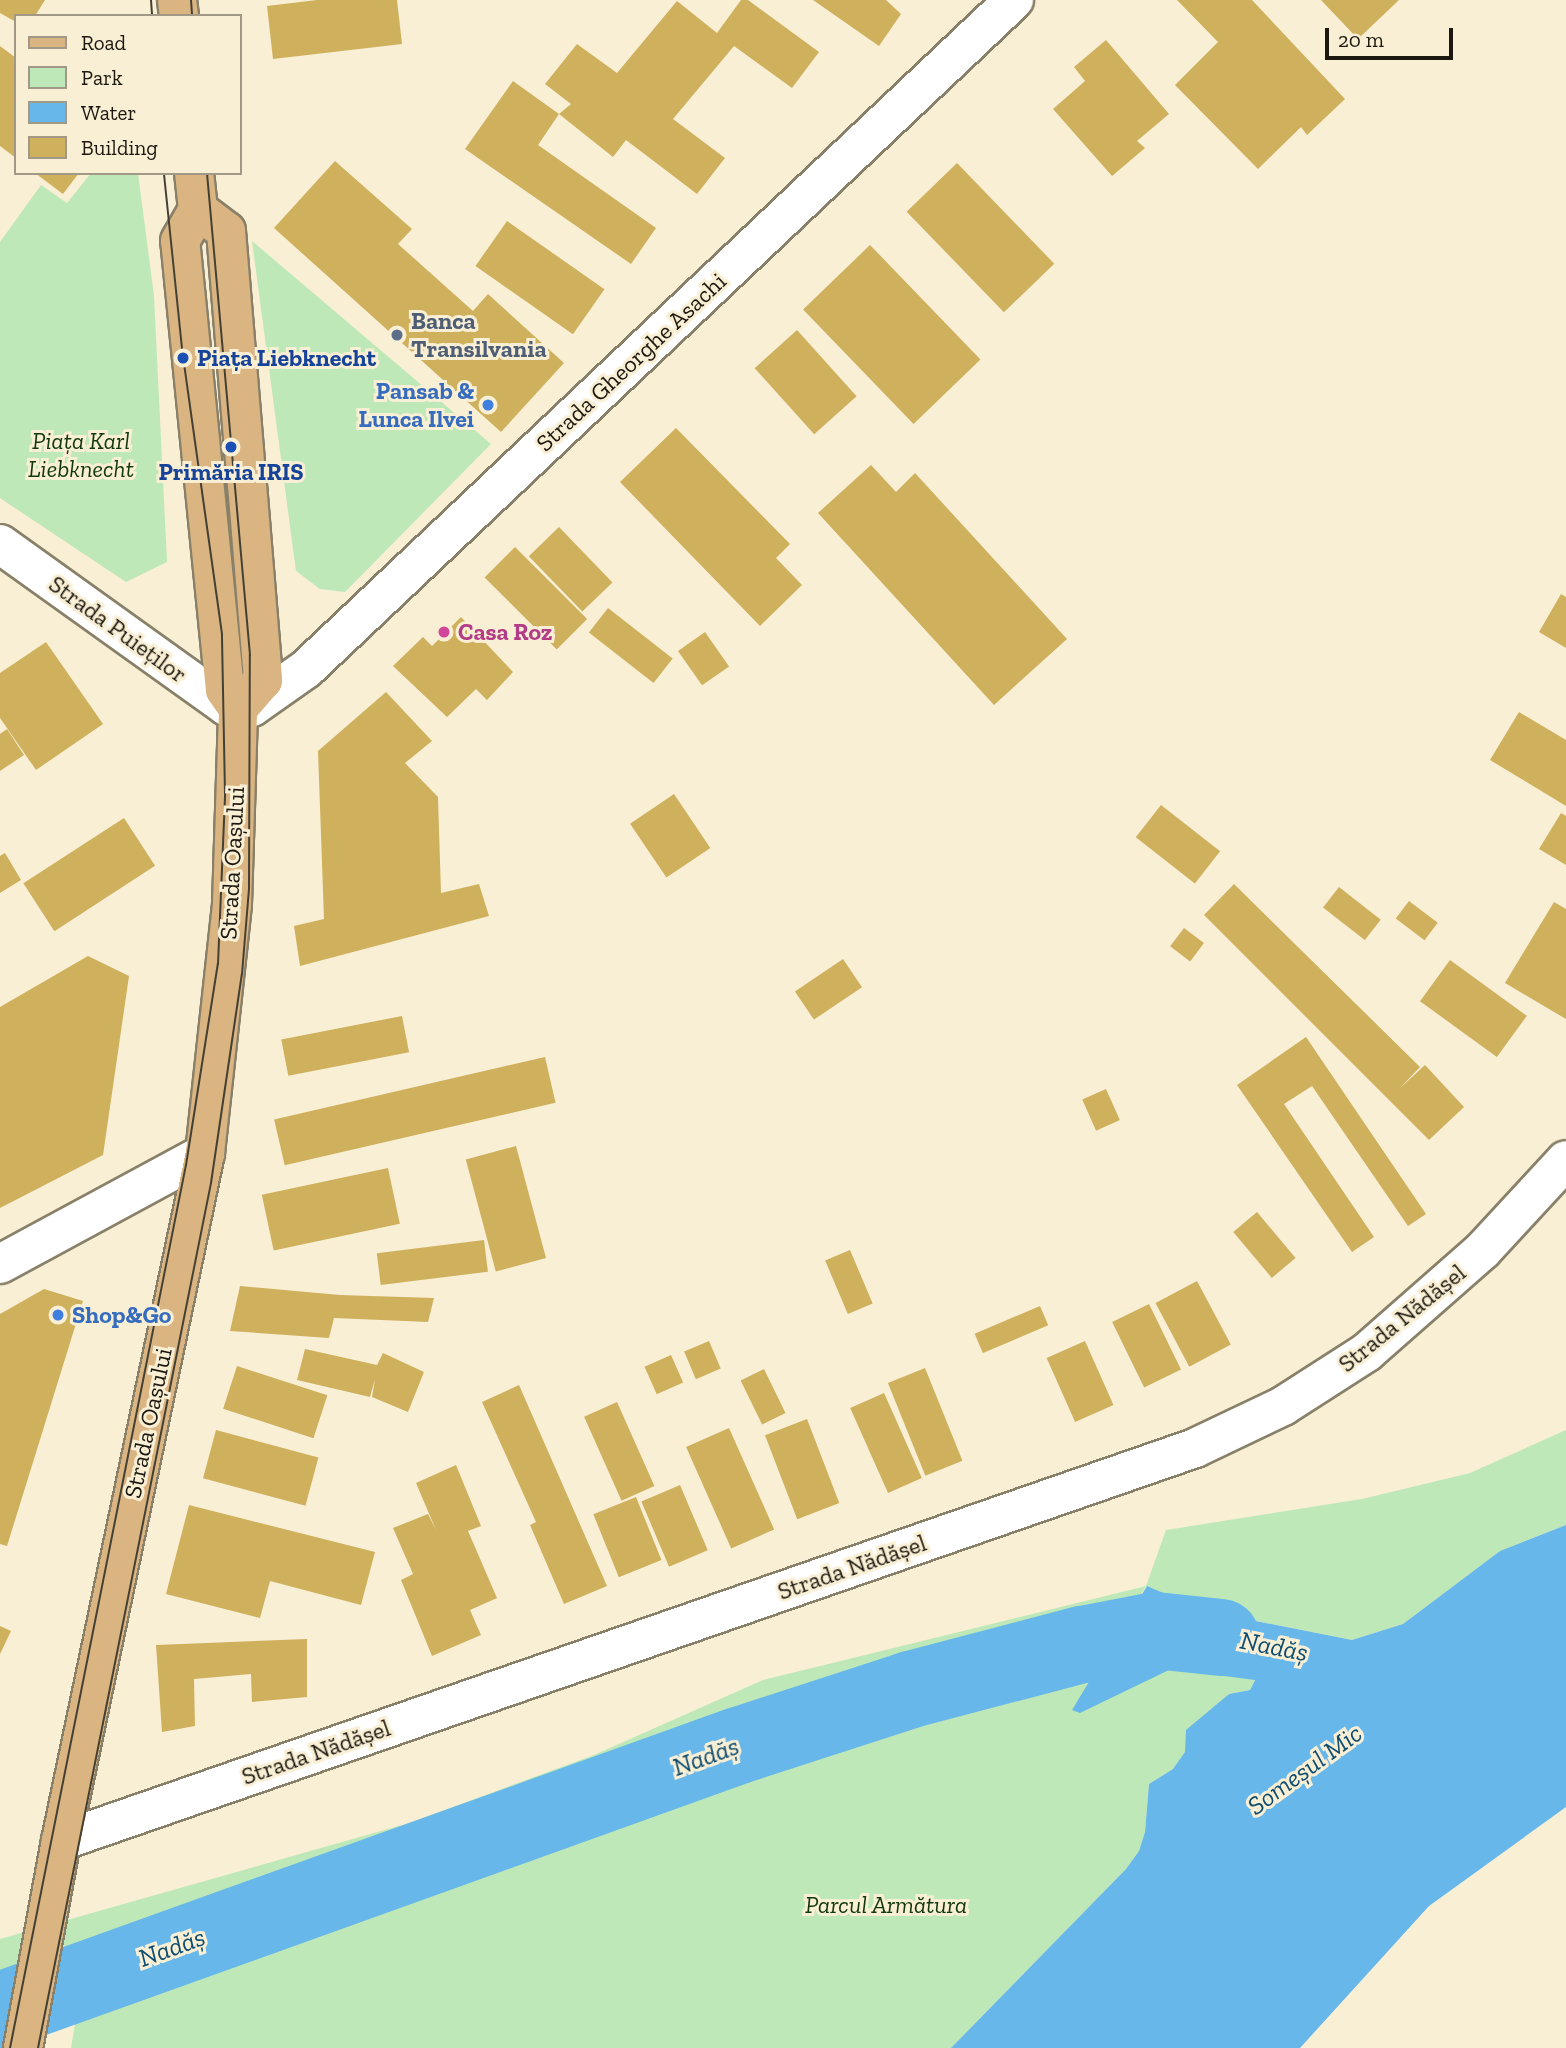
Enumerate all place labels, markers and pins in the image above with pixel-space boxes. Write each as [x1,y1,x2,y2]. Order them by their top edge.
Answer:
place label: Banca Transilvania [411,307,547,363]
marker: Banca Transilvania [389,327,405,343]
place label: Piața Liebknecht [197,344,376,372]
marker: Piața Liebknecht [175,350,191,366]
place label: Pansab & Lunca Ilvei [359,377,474,433]
marker: Pansab & Lunca Ilvei [480,397,496,413]
marker: Primăria IRIS [223,439,239,455]
place label: Primăria IRIS [158,458,304,486]
place label: Casa Roz [458,618,552,646]
marker: Casa Roz [436,624,452,640]
place label: Shop&Go [72,1301,171,1329]
marker: Shop&Go [50,1307,66,1323]

